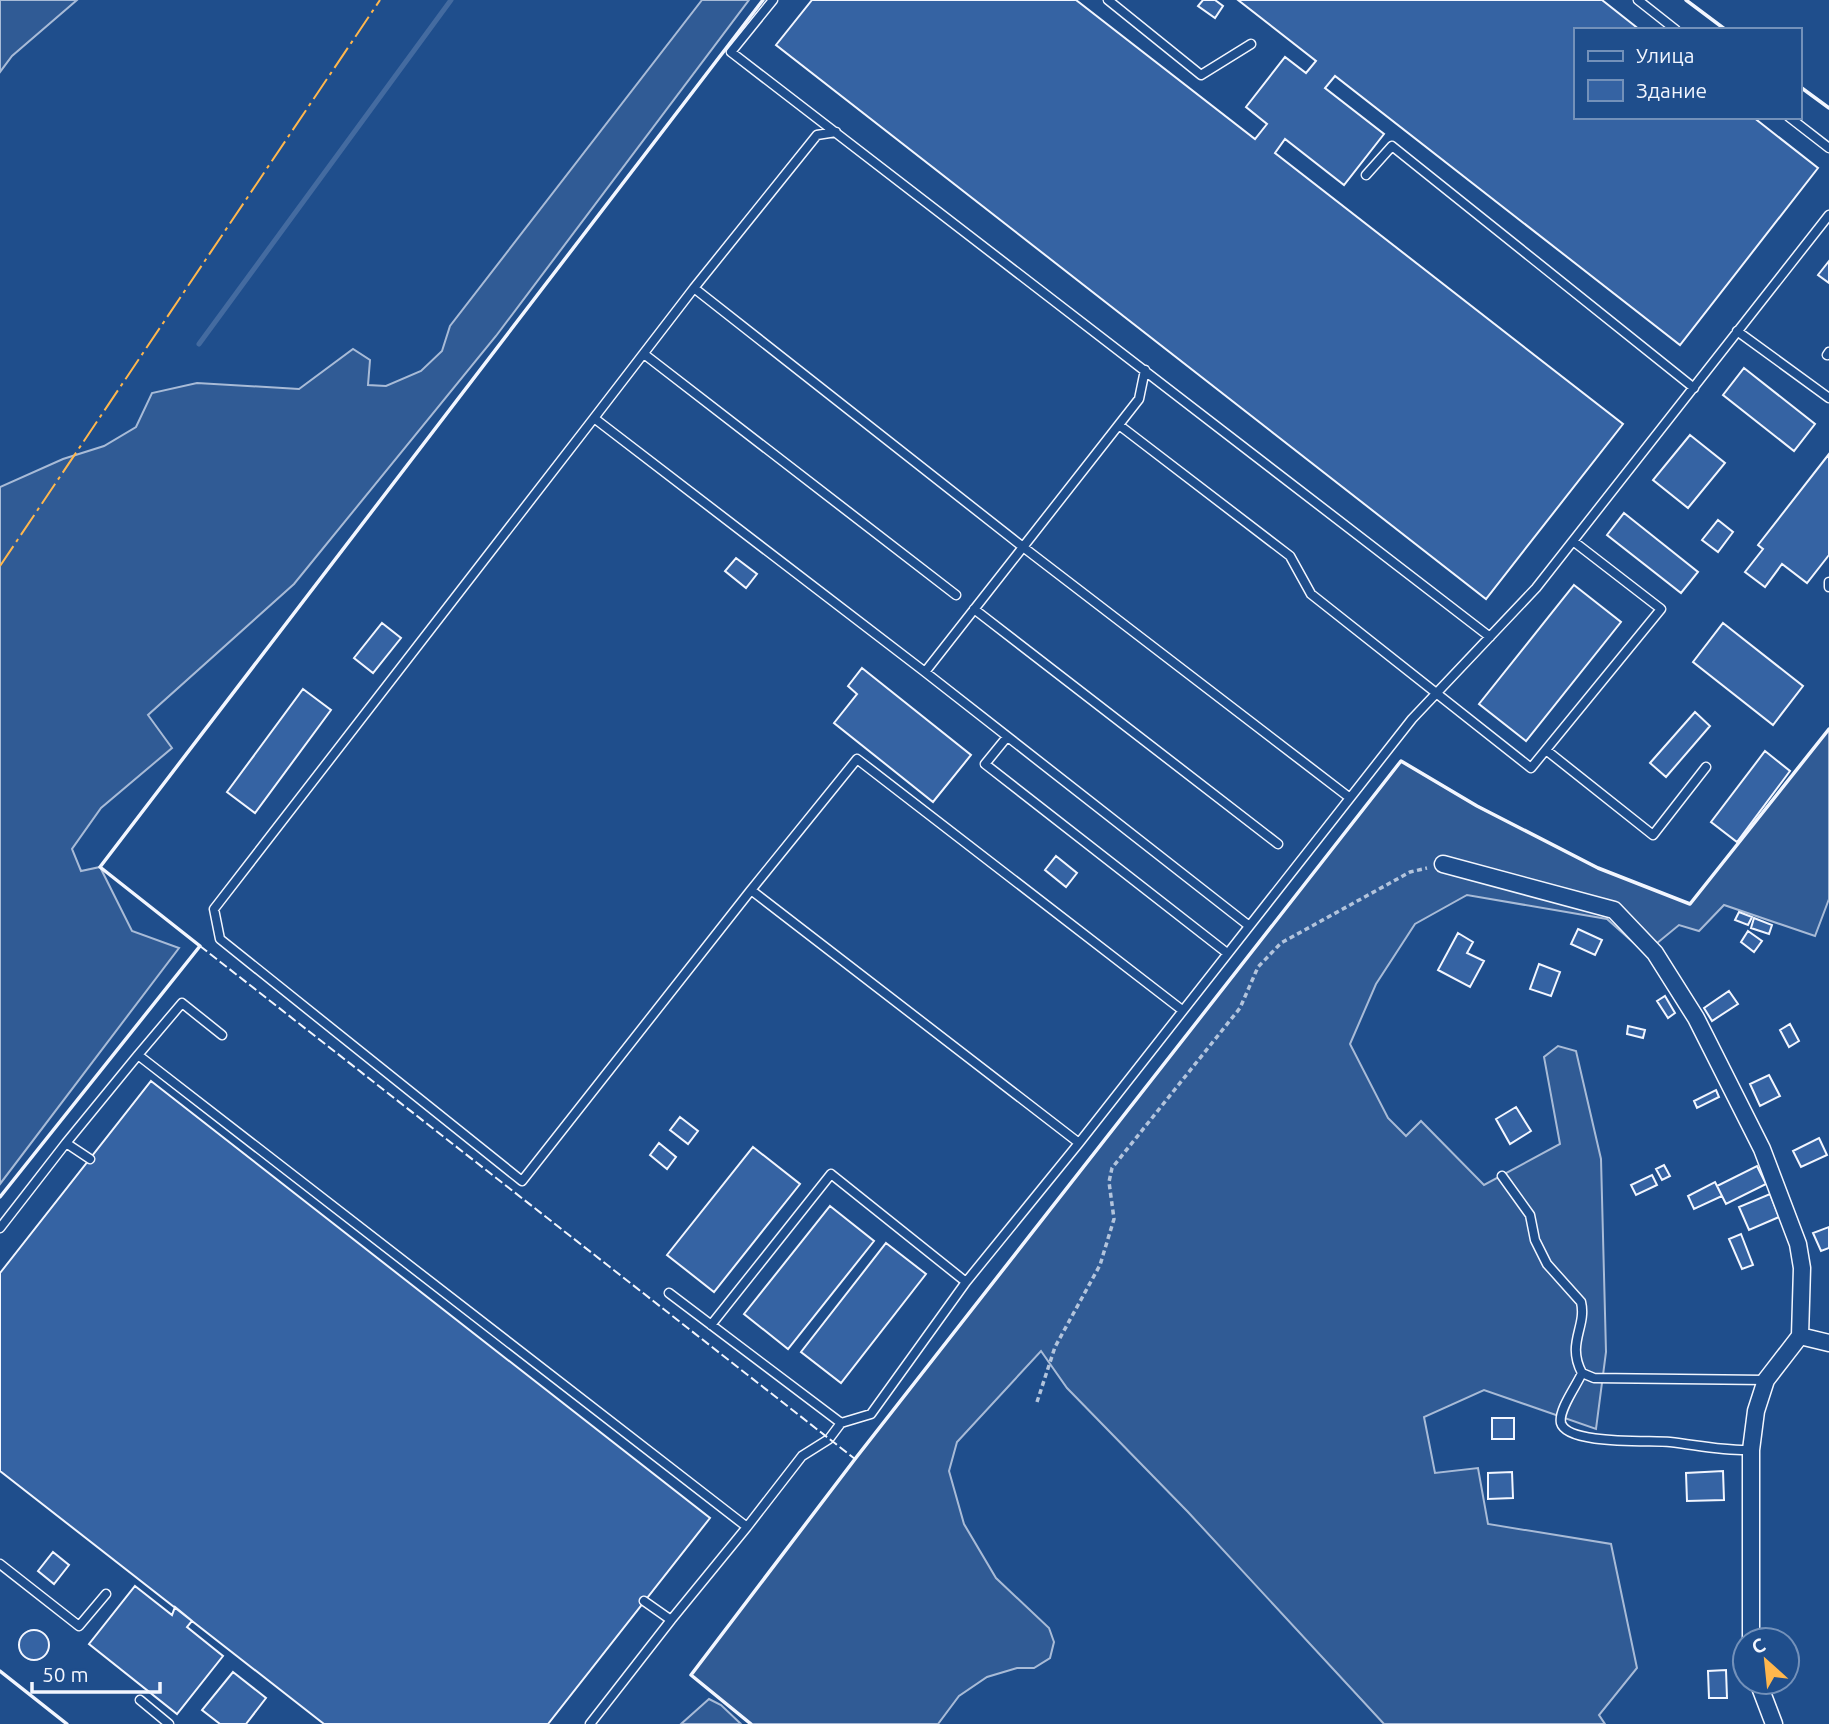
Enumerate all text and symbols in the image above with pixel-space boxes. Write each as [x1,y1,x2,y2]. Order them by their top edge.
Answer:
legend [1574,28,1801,119]
text: Улица [1636,43,1694,67]
text: Здание [1636,78,1707,102]
north arrow [1731,1626,1801,1696]
text: С [1748,1633,1769,1658]
scale bar [32,1650,159,1694]
text: 50 m [42,1662,89,1686]

